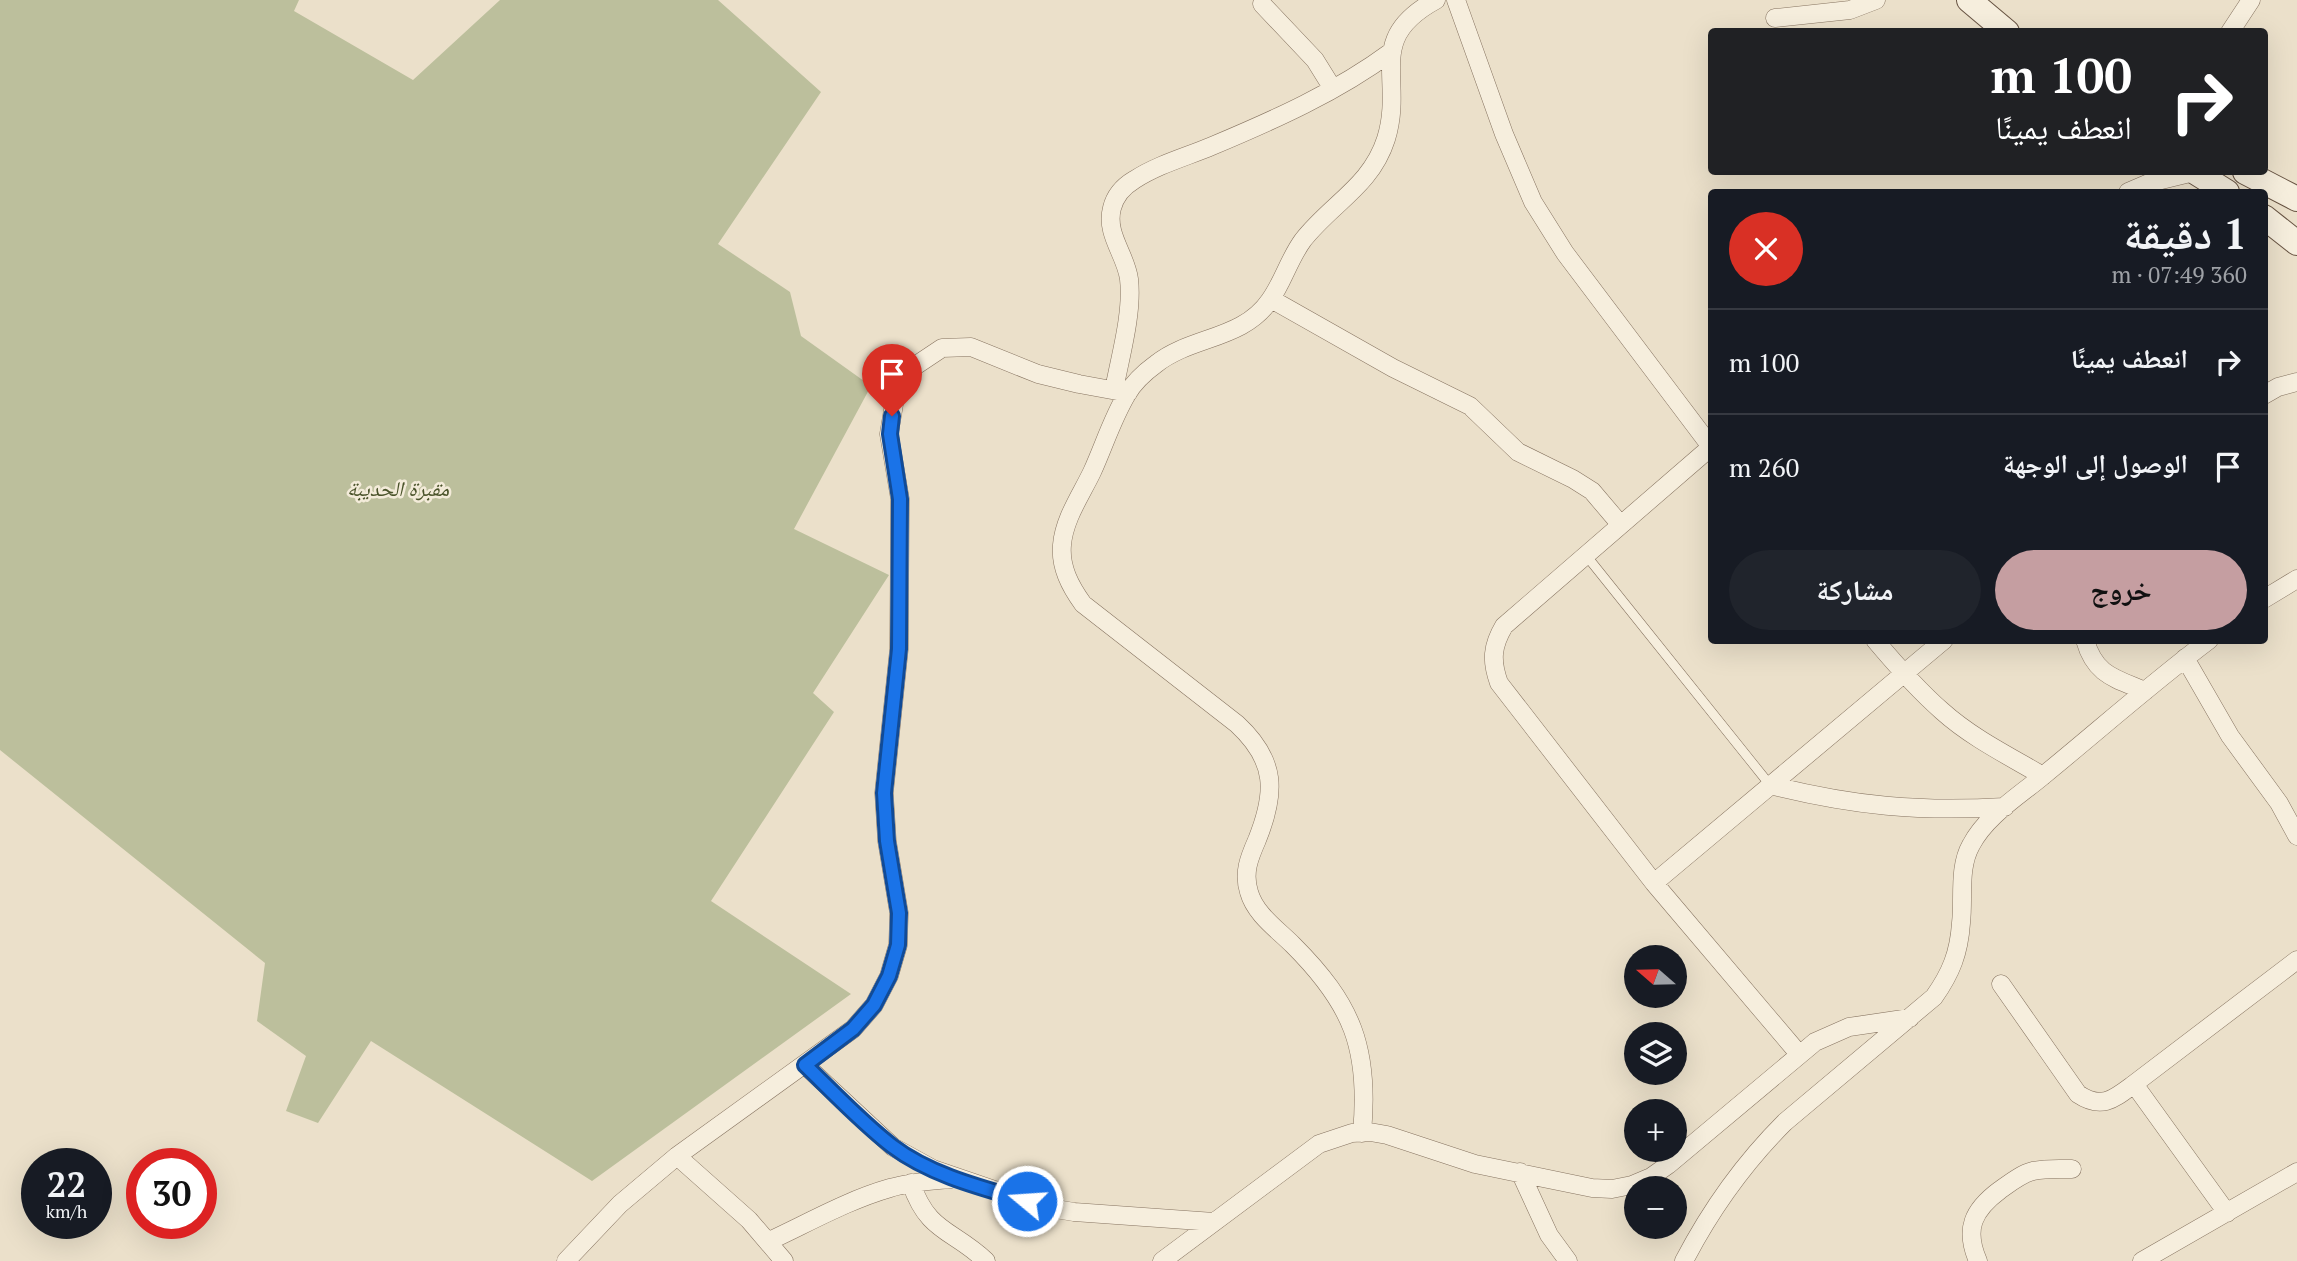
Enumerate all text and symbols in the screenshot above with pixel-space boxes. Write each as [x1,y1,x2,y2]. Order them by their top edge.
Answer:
text: 100 m [1990,42,2132,107]
icon: right [2156,56,2247,147]
text: انعطف يمينًا [1995,106,2132,148]
text: 1 دقيقة [2124,205,2247,261]
button: close [1729,212,1803,286]
text: 360 m · 07:49 [2112,259,2247,290]
text: انعطف يمينًا [2071,341,2188,375]
icon: right [2209,343,2247,381]
pin [862,344,922,416]
text: 100 m [1729,345,1799,379]
icon: arrive [873,355,911,393]
text: الوصول إلى الوجهة [2003,446,2188,480]
icon: arrive [2209,448,2247,486]
text: 260 m [1729,450,1799,484]
park label: مقبرة الحديبة [347,474,450,502]
button: مشاركة [1729,550,1981,630]
button: خروج [1995,550,2247,630]
north arrow [1624,945,1687,1008]
map controls [1624,945,1687,1239]
button: layers [1624,1022,1687,1085]
button: + [1624,1099,1687,1162]
speed limit sign: 30 [126,1148,217,1239]
text: 22 [47,1161,86,1207]
position arrow [990,1164,1064,1238]
button: − [1624,1176,1687,1239]
text: km/h [46,1199,87,1223]

